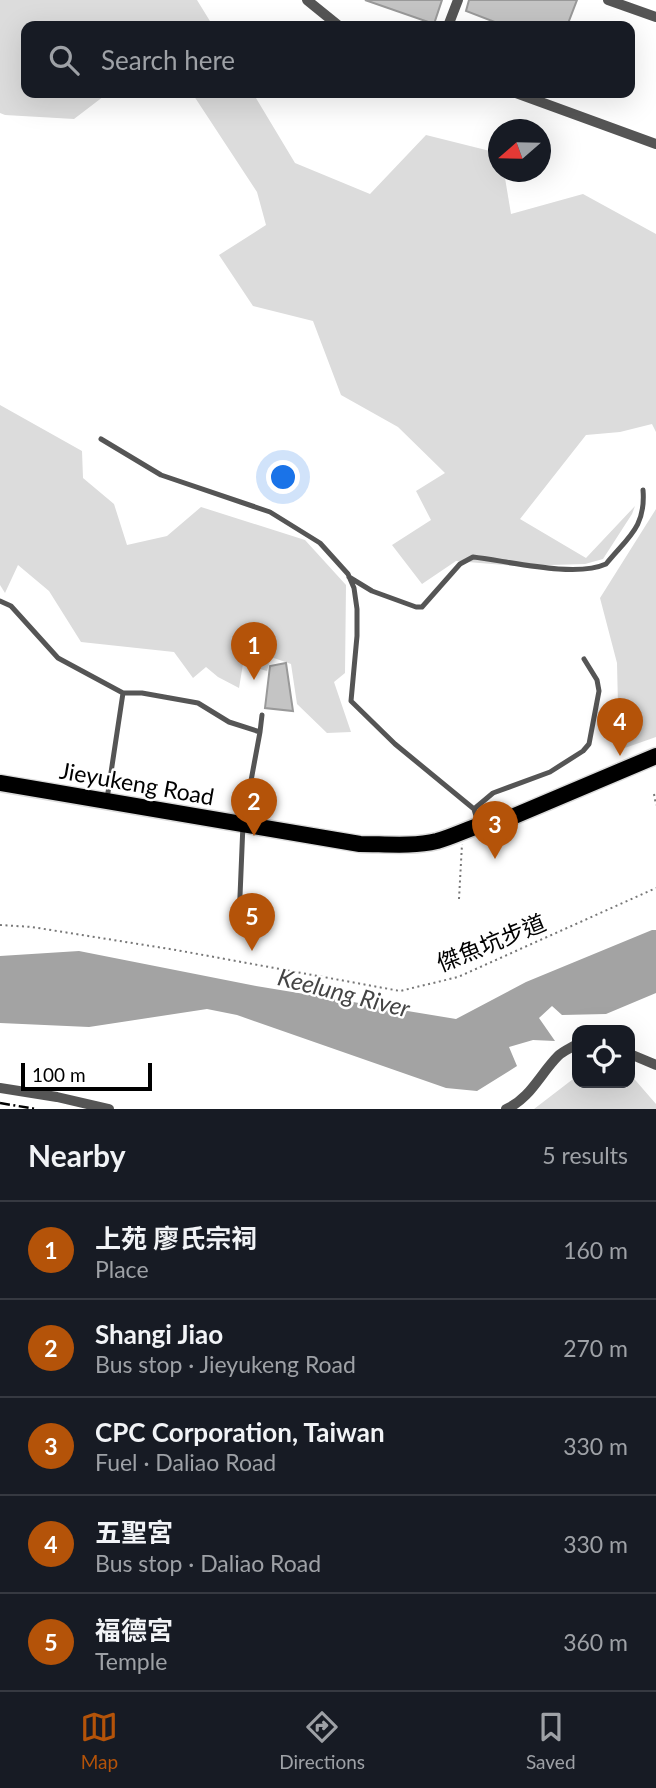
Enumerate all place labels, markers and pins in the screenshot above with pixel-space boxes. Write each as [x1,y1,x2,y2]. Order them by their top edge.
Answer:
pin: 1 [231,622,277,680]
pin: 4 [597,698,643,756]
pin: 2 [231,778,277,836]
pin: 3 [472,801,518,859]
pin: 5 [229,893,275,951]

